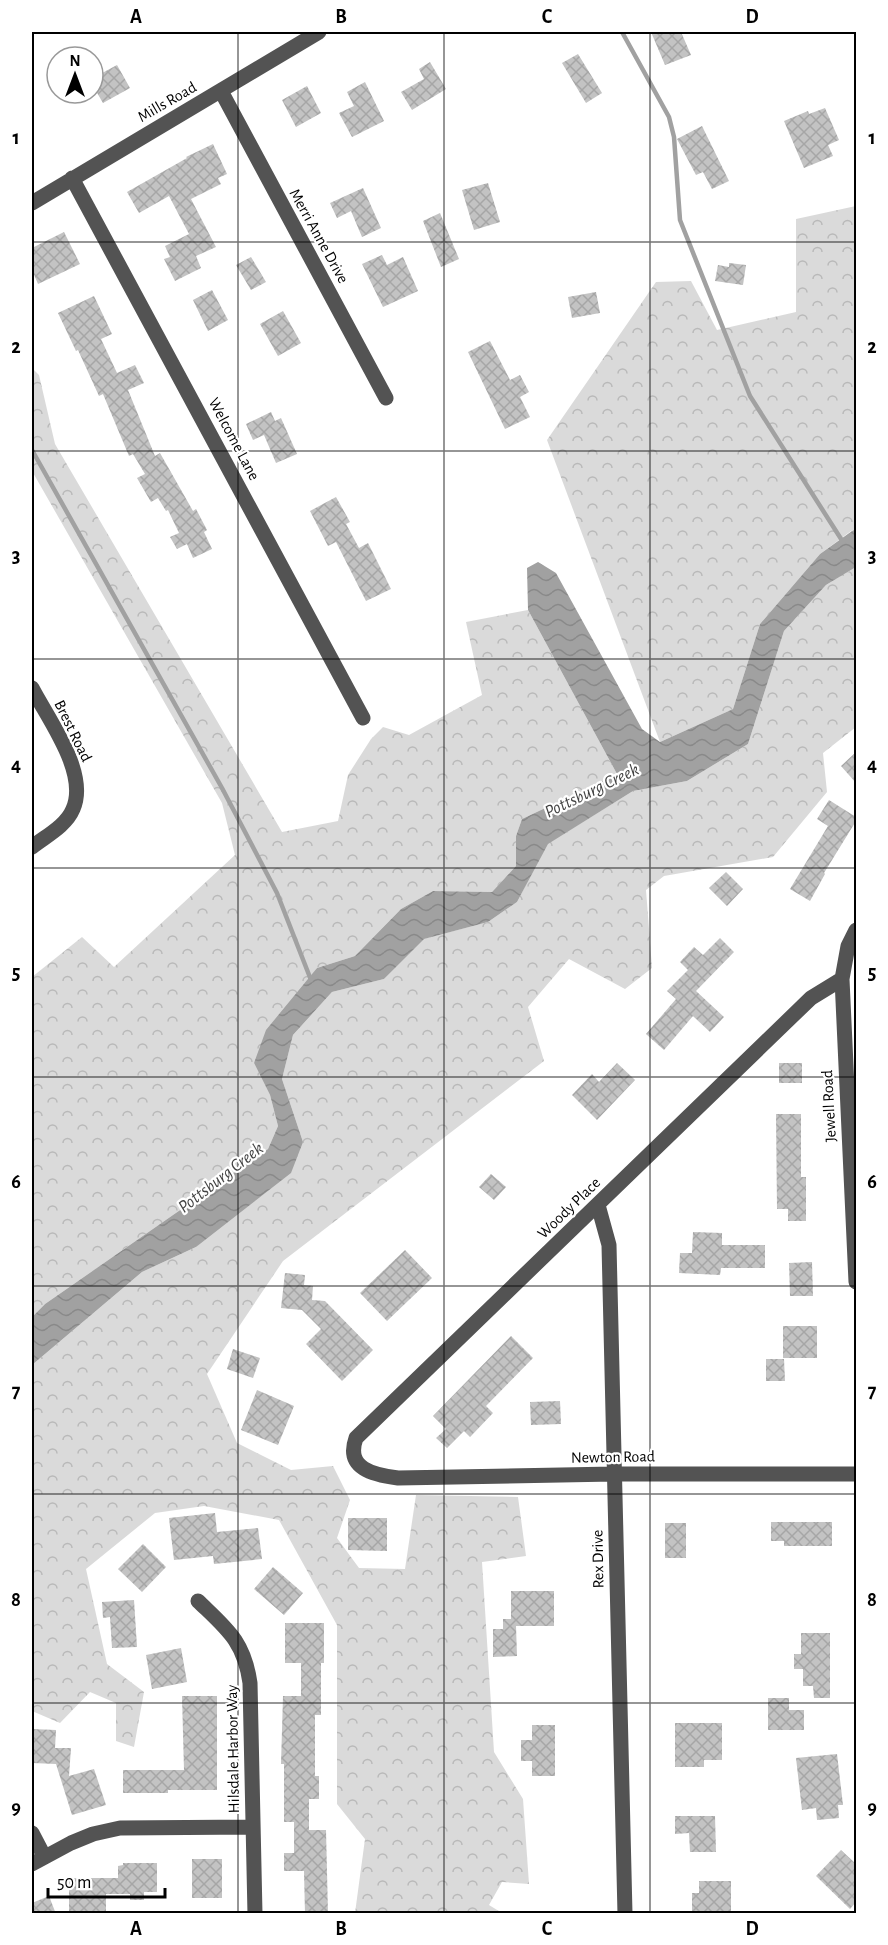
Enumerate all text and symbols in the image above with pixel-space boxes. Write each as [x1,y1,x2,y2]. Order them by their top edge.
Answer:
text: A [130,7,142,27]
text: B [335,7,347,27]
text: C [542,7,553,27]
text: D [745,7,759,27]
north arrow [45,45,105,105]
text: N [69,53,81,69]
street label: Mills Road [135,79,199,125]
text: 1 [12,128,20,148]
text: 1 [868,128,876,148]
street label: Merri Anne Drive [286,186,352,286]
text: 2 [11,337,21,357]
text: 2 [867,337,877,357]
street label: Welcome Lane [206,395,262,483]
text: 3 [12,546,20,566]
text: 3 [868,546,876,566]
street label: Brest Road [51,698,95,764]
text: 4 [11,755,21,775]
text: 4 [867,755,877,775]
water label: Pottsburg Creek [542,760,642,822]
text: 5 [12,963,20,983]
text: 5 [868,963,876,983]
street label: Jewell Road [819,1069,839,1143]
water label: Pottsburg Creek [175,1139,267,1217]
text: 6 [11,1172,21,1192]
text: 6 [867,1172,877,1192]
street label: Woody Place [535,1174,604,1242]
text: 7 [12,1381,21,1401]
text: 7 [868,1381,877,1401]
street label: Newton Road [571,1448,655,1466]
street label: Rex Drive [589,1530,607,1588]
text: 8 [11,1590,21,1610]
text: 8 [867,1590,877,1610]
street label: Hilsdale Harbor Way [224,1684,243,1813]
text: 9 [11,1798,21,1818]
text: 9 [867,1798,877,1818]
scale bar [48,1861,165,1899]
text: 50 m [57,1874,91,1892]
text: A [130,1919,142,1939]
text: B [335,1919,347,1939]
text: C [542,1919,553,1939]
text: D [745,1919,759,1939]

